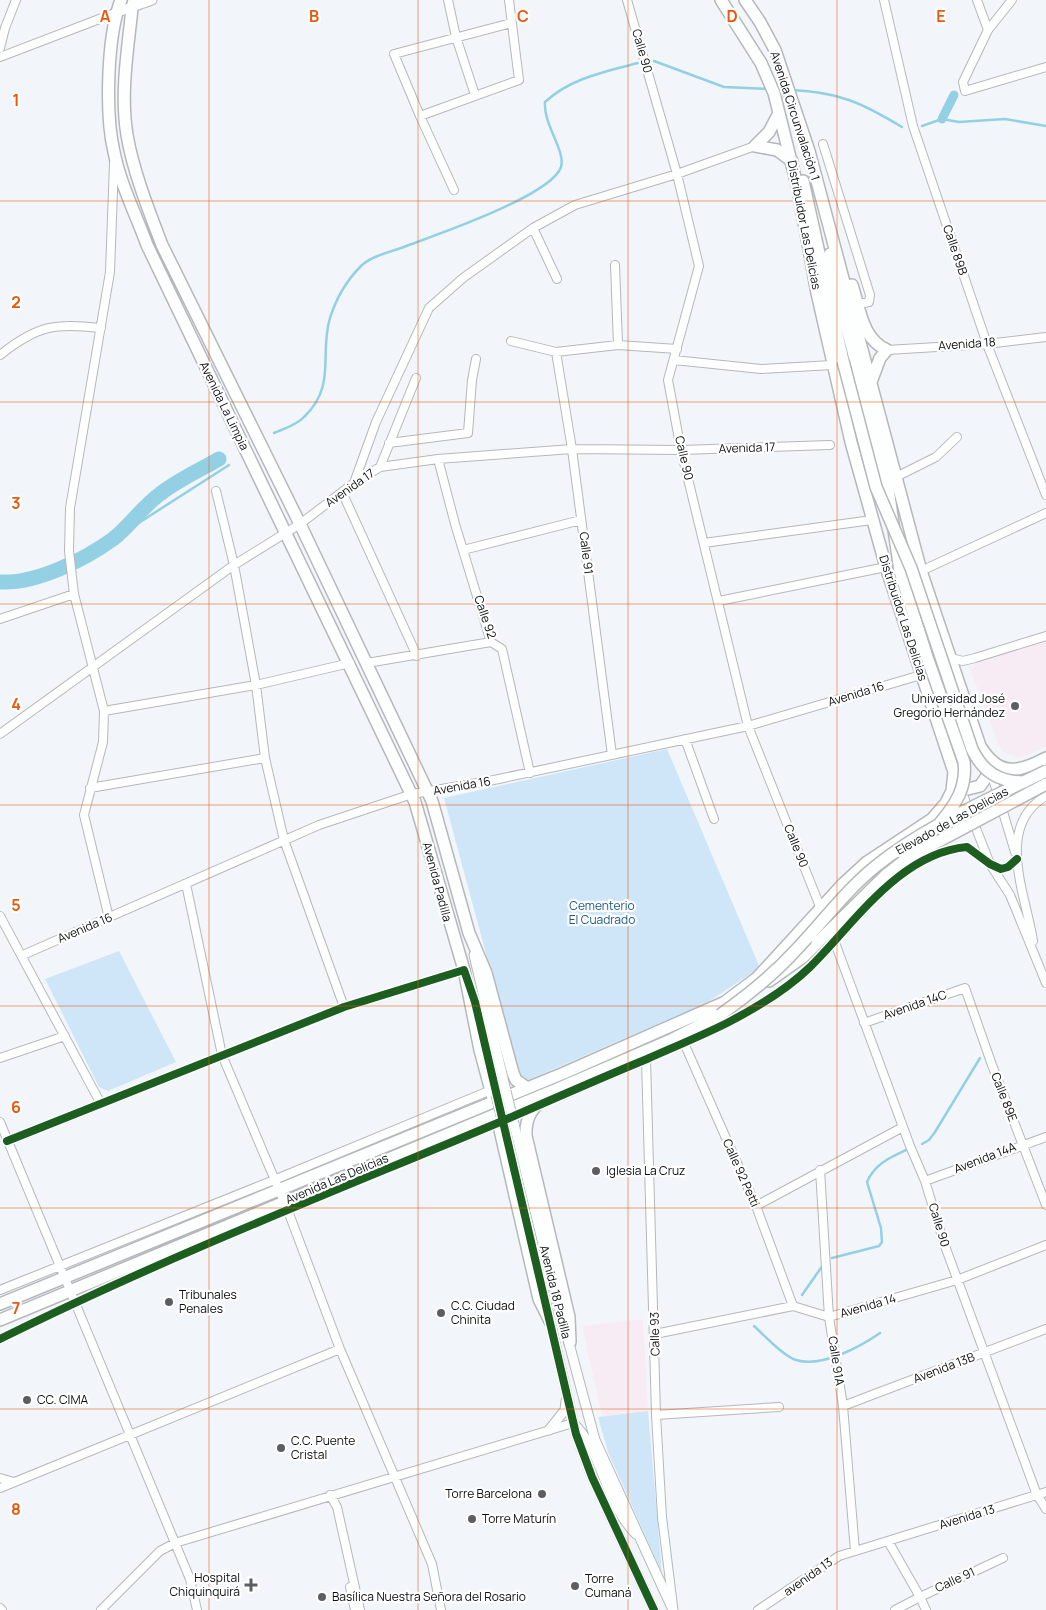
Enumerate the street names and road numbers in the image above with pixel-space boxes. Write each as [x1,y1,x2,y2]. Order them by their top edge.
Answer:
street label: Calle 90 [628,27,657,75]
street label: Avenida Circunvalación 1 [767,49,824,183]
street label: Distribuidor Las Delicias [784,159,825,291]
street label: Calle 89B [939,222,972,277]
street label: Avenida 18 [938,333,996,354]
street label: Avenida La Limpia [196,359,253,453]
street label: Calle 90 [671,434,698,482]
street label: Avenida 17 [718,438,776,457]
street label: Avenida 17 [322,464,378,511]
street label: Calle 91 [575,531,598,575]
street label: Distribuidor Las Delicias [875,553,932,683]
street label: Calle 92 [470,593,501,641]
street label: Avenida 16 [826,677,886,710]
street label: Avenida 16 [432,772,492,799]
street label: Elevado de Las Delicias [892,782,1011,859]
street label: Calle 90 [780,822,813,870]
street label: Avenida Padilla [419,840,456,924]
street label: Avenida 16 [55,908,115,947]
street label: Avenida 14C [881,986,949,1023]
street label: Calle 89E [987,1070,1022,1124]
street label: Calle 92 Petti [719,1136,764,1210]
street label: Avenida 14A [951,1138,1019,1177]
street label: Avenida Las Delicias [283,1149,391,1208]
street label: Calle 90 [925,1201,954,1249]
street label: Avenida 18 Padilla [536,1243,575,1340]
street label: Avenida 14 [838,1289,898,1322]
street label: Calle 93 [646,1312,663,1356]
street label: Calle 91A [824,1335,849,1387]
street label: Avenida 13B [911,1348,977,1387]
street label: Avenida 13 [937,1500,997,1533]
street label: avenida 13 [780,1553,836,1600]
street label: Calle 91 [932,1563,978,1596]

